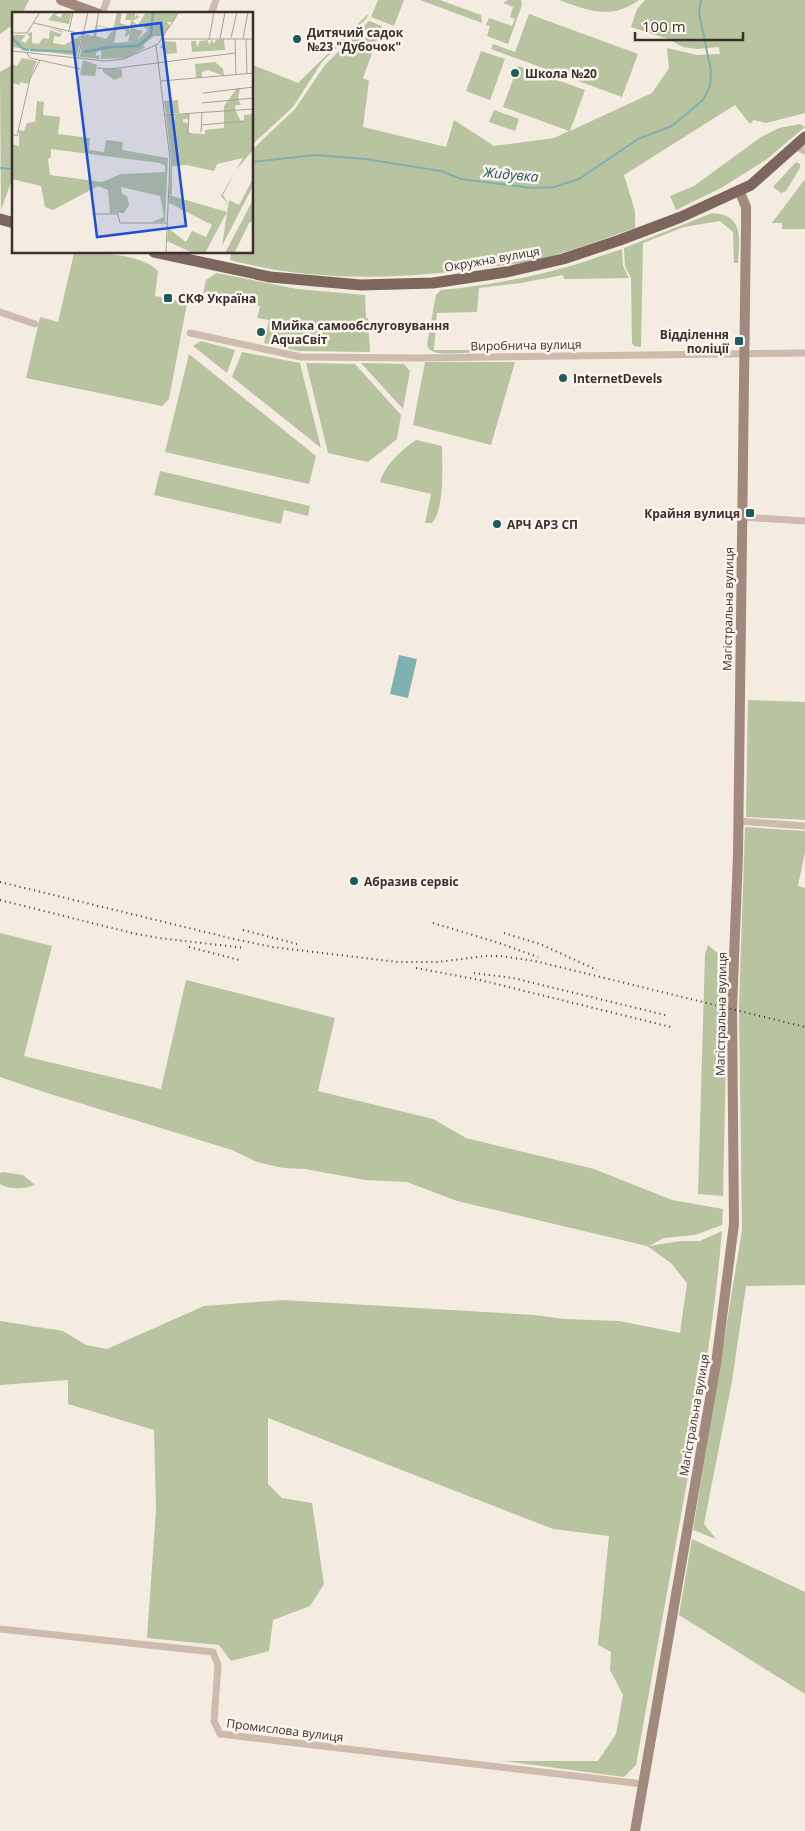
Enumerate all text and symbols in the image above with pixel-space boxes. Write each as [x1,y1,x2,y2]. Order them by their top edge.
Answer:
scale bar [635,10,742,42]
inset map [12,12,254,254]
text: 100 m [642,16,686,36]
place label: Дитячий садок №23 "Дубочок" [307,24,404,55]
marker: Дитячий садок №23 "Дубочок" [291,33,303,45]
place label: Школа №20 [525,65,597,82]
marker: Школа №20 [509,67,521,79]
water label: Жидувка [482,162,540,186]
street label: Окружна вулиця [443,242,541,276]
place label: СКФ Україна [178,290,256,307]
marker: СКФ Україна [162,292,174,304]
place label: Мийка самообслуговування AquaСвіт [271,317,449,348]
marker: Мийка самообслуговування AquaСвіт [255,326,267,338]
place label: Відділення поліції [660,326,729,357]
marker: Відділення поліції [733,335,745,347]
street label: Виробнича вулиця [470,336,582,354]
place label: InternetDevels [573,370,662,387]
marker: InternetDevels [557,372,569,384]
place label: Крайня вулиця [644,505,740,522]
marker: Крайня вулиця [744,507,756,519]
place label: АРЧ АРЗ СП [507,516,578,533]
marker: АРЧ АРЗ СП [491,518,503,530]
street label: Магістральна вулиця [718,547,738,671]
place label: Абразив сервіс [364,873,459,890]
marker: Абразив сервіс [348,875,360,887]
street label: Магістральна вулиця [711,952,731,1076]
street label: Магістральна вулиця [675,1352,713,1478]
street label: Промислова вулиця [226,1714,344,1746]

